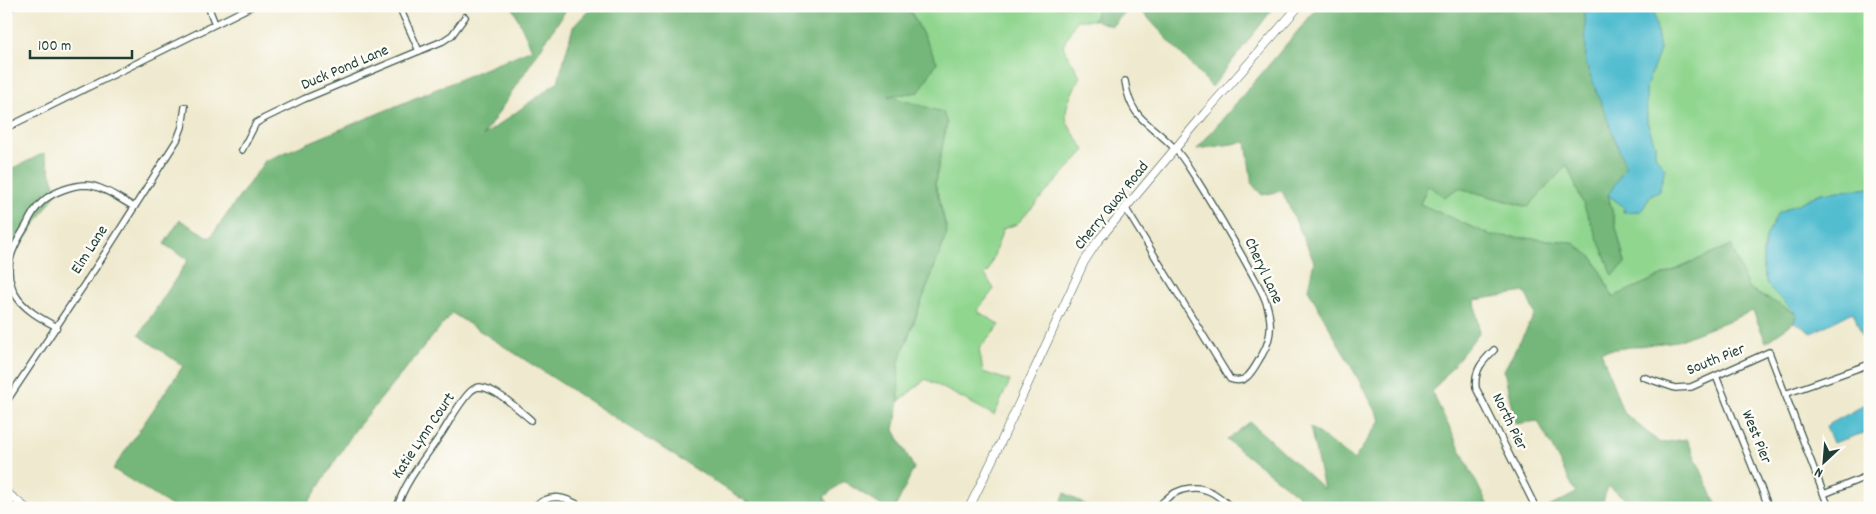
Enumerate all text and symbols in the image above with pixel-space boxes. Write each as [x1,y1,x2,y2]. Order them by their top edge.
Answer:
scale bar [30,28,132,60]
text: 100 m [38,36,71,58]
street label: Duck Pond Lane [298,39,392,97]
street label: Cherry Quay Road [1069,157,1155,255]
street label: Elm Lane [66,221,114,279]
street label: Cheryl Lane [1238,234,1288,308]
street label: South Pier [1683,338,1749,382]
street label: Katie Lynn Court [387,388,461,484]
street label: North Pier [1485,390,1533,455]
street label: West Pier [1735,407,1777,467]
north arrow [1798,436,1848,486]
text: N [1812,461,1827,482]

